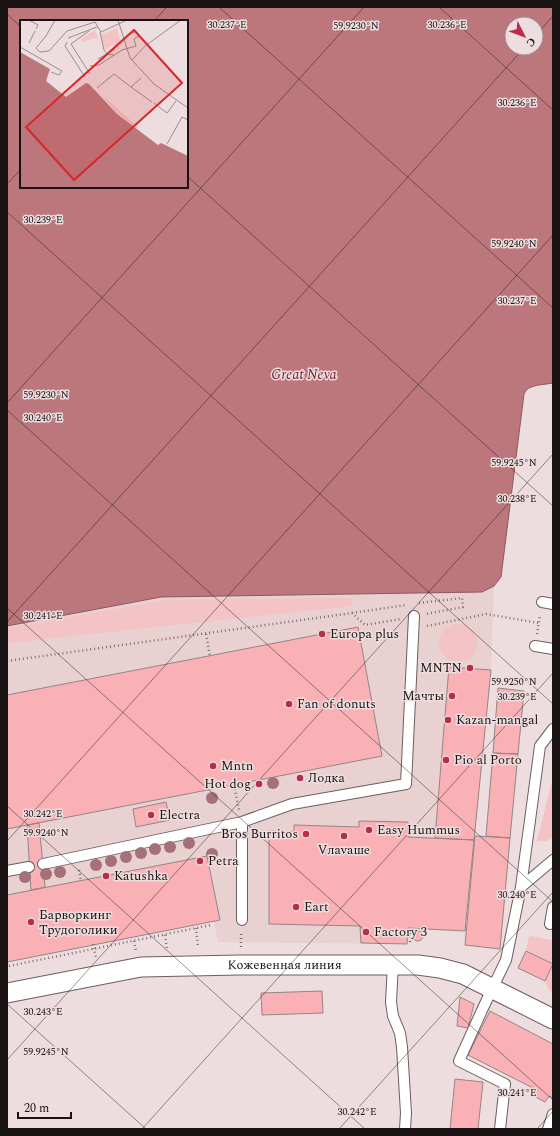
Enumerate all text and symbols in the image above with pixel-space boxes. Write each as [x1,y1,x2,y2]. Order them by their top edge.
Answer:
north arrow [504,16,544,56]
text: 30.237°E [207,17,247,33]
text: 30.236°E [427,17,467,33]
text: 59.9230°N [333,18,379,34]
inset map [20,20,188,188]
text: С [522,34,540,51]
text: 30.236°E [497,95,537,111]
text: 30.239°E [23,212,63,228]
text: 59.9240°N [491,236,537,252]
text: 30.237°E [497,293,537,309]
water label: Great Neva [271,364,337,385]
text: 59.9230°N [23,387,69,403]
text: 30.240°E [23,410,63,426]
text: 59.9245°N [491,455,537,471]
text: 30.238°E [497,491,537,507]
text: 30.241°E [23,608,63,624]
place label: Europa plus [330,624,399,644]
marker: Europa plus [317,629,327,639]
place label: MNTN [420,658,462,678]
marker: MNTN [465,663,475,673]
text: 59.9250°N [491,674,537,690]
place label: Мачты [402,686,444,706]
text: 30.239°E [497,689,537,705]
marker: Мачты [447,691,457,701]
place label: Fan of donuts [297,694,376,714]
marker: Fan of donuts [284,699,294,709]
place label: Kazan-mangal [456,710,539,730]
marker: Kazan-mangal [443,715,453,725]
place label: Pio al Porto [454,750,522,770]
marker: Pio al Porto [441,755,451,765]
place label: Mntn [221,756,254,776]
marker: Mntn [208,761,218,771]
place label: Лодка [308,768,345,788]
marker: Лодка [295,773,305,783]
place label: Hot dog [204,774,251,794]
marker: Hot dog [254,779,264,789]
place label: Electra [159,805,201,825]
text: 30.242°E [23,806,63,822]
marker: Electra [146,810,156,820]
place label: Easy Hummus [377,820,460,840]
place label: Bros Burritos [221,824,298,844]
text: 59.9240°N [23,825,69,841]
marker: Easy Hummus [364,825,374,835]
marker: Bros Burritos [301,829,311,839]
marker: Vлаvаше [339,831,349,841]
place label: Vлаvаше [318,840,370,860]
place label: Petra [208,851,239,871]
marker: Petra [195,856,205,866]
place label: Katushka [114,866,169,886]
marker: Katushka [101,871,111,881]
text: 30.240°E [497,887,537,903]
place label: Eart [304,897,329,917]
marker: Eart [291,902,301,912]
place label: Барворкинг Трудоголики [39,905,118,940]
marker: Барворкинг Трудоголики [26,917,36,927]
place label: Factory 3 [374,922,428,942]
marker: Factory 3 [361,927,371,937]
street label: Кожевенная линия [227,955,342,975]
text: 30.243°E [23,1004,63,1020]
text: 59.9245°N [23,1044,69,1060]
text: 30.241°E [497,1085,537,1101]
scale bar [18,1094,71,1120]
text: 20 m [24,1099,49,1118]
text: 30.242°E [337,1104,377,1120]

